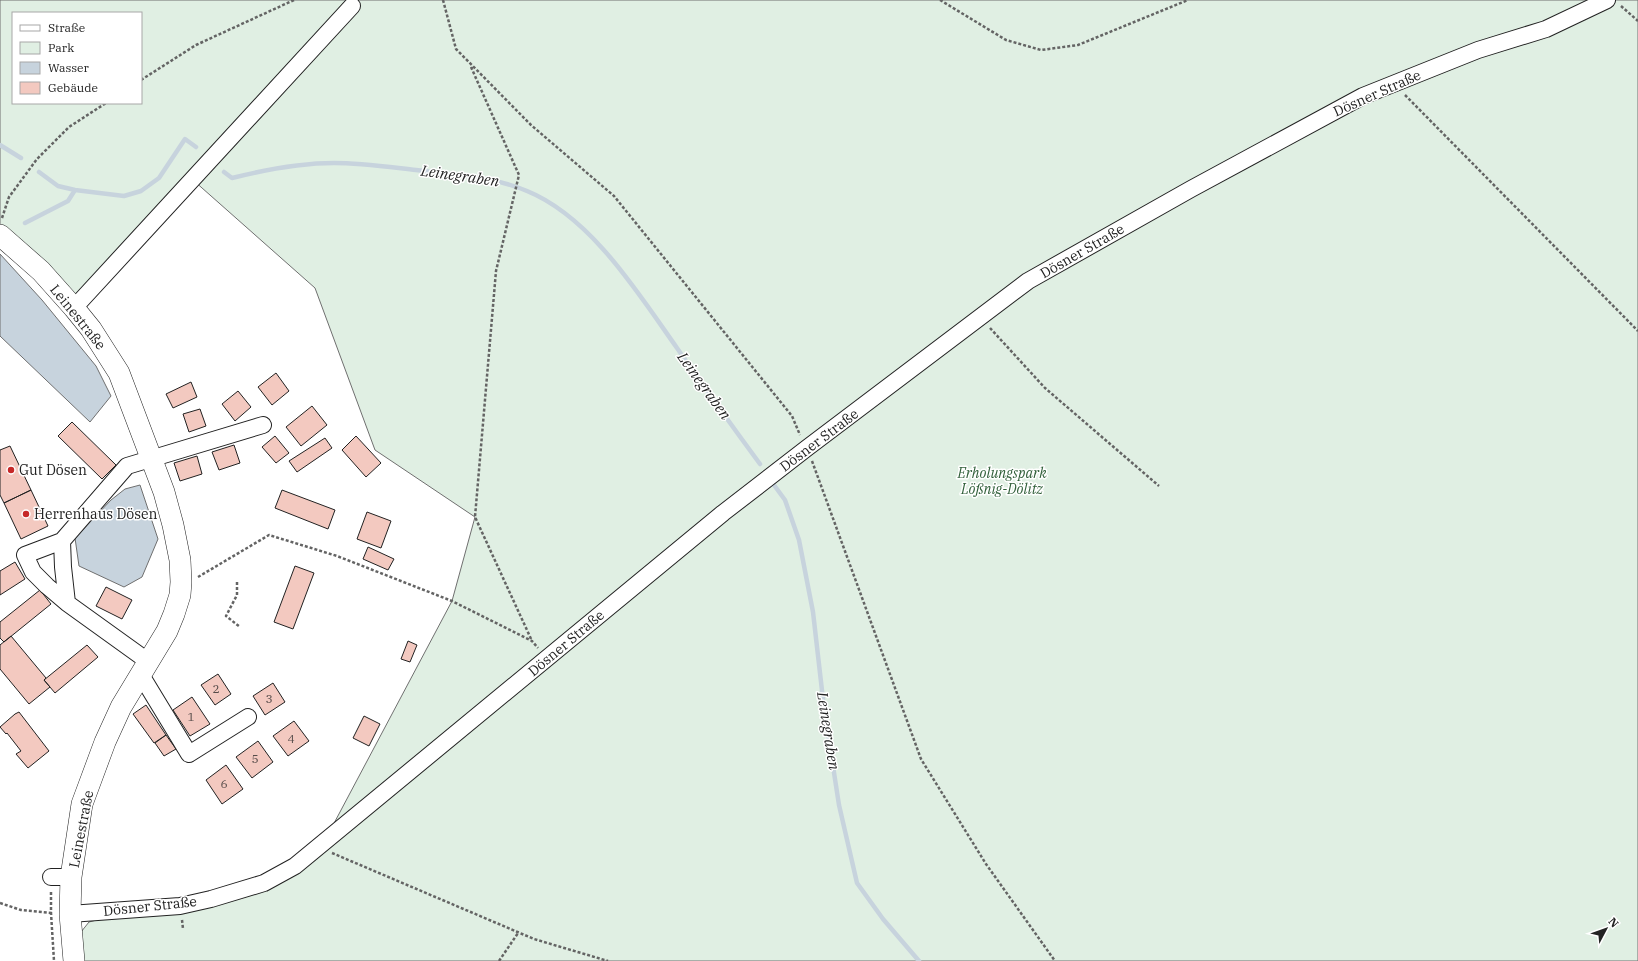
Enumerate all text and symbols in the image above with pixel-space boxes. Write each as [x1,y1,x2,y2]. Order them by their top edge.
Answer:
legend [12,12,142,104]
text: Straße [48,20,85,35]
text: Park [48,40,74,55]
text: Wasser [48,60,90,75]
street label: Dösner Straße [1330,66,1424,120]
text: Gebäude [48,80,98,95]
water label: Leinegraben [419,160,501,190]
street label: Dösner Straße [1037,220,1127,282]
street label: Leinestraße [46,281,110,353]
water label: Leinegraben [673,347,736,424]
street label: Dösner Straße [776,405,862,475]
place label: Gut Dösen [19,461,87,479]
park label: Erholungspark Lößnig-Dölitz [956,464,1047,498]
marker: Gut Dösen [6,465,16,475]
place label: Herrenhaus Dösen [34,505,158,523]
marker: Herrenhaus Dösen [21,509,31,519]
street label: Dösner Straße [524,606,608,680]
house number: 2 [212,681,220,696]
water label: Leinegraben [813,690,844,772]
house number: 3 [265,691,273,706]
house number: 1 [187,709,195,724]
house number: 4 [287,731,295,746]
house number: 5 [251,751,259,766]
house number: 6 [220,776,228,791]
street label: Leinestraße [65,789,97,869]
street label: Dösner Straße [102,892,198,920]
north arrow [1586,909,1626,949]
text: N [1605,915,1622,931]

